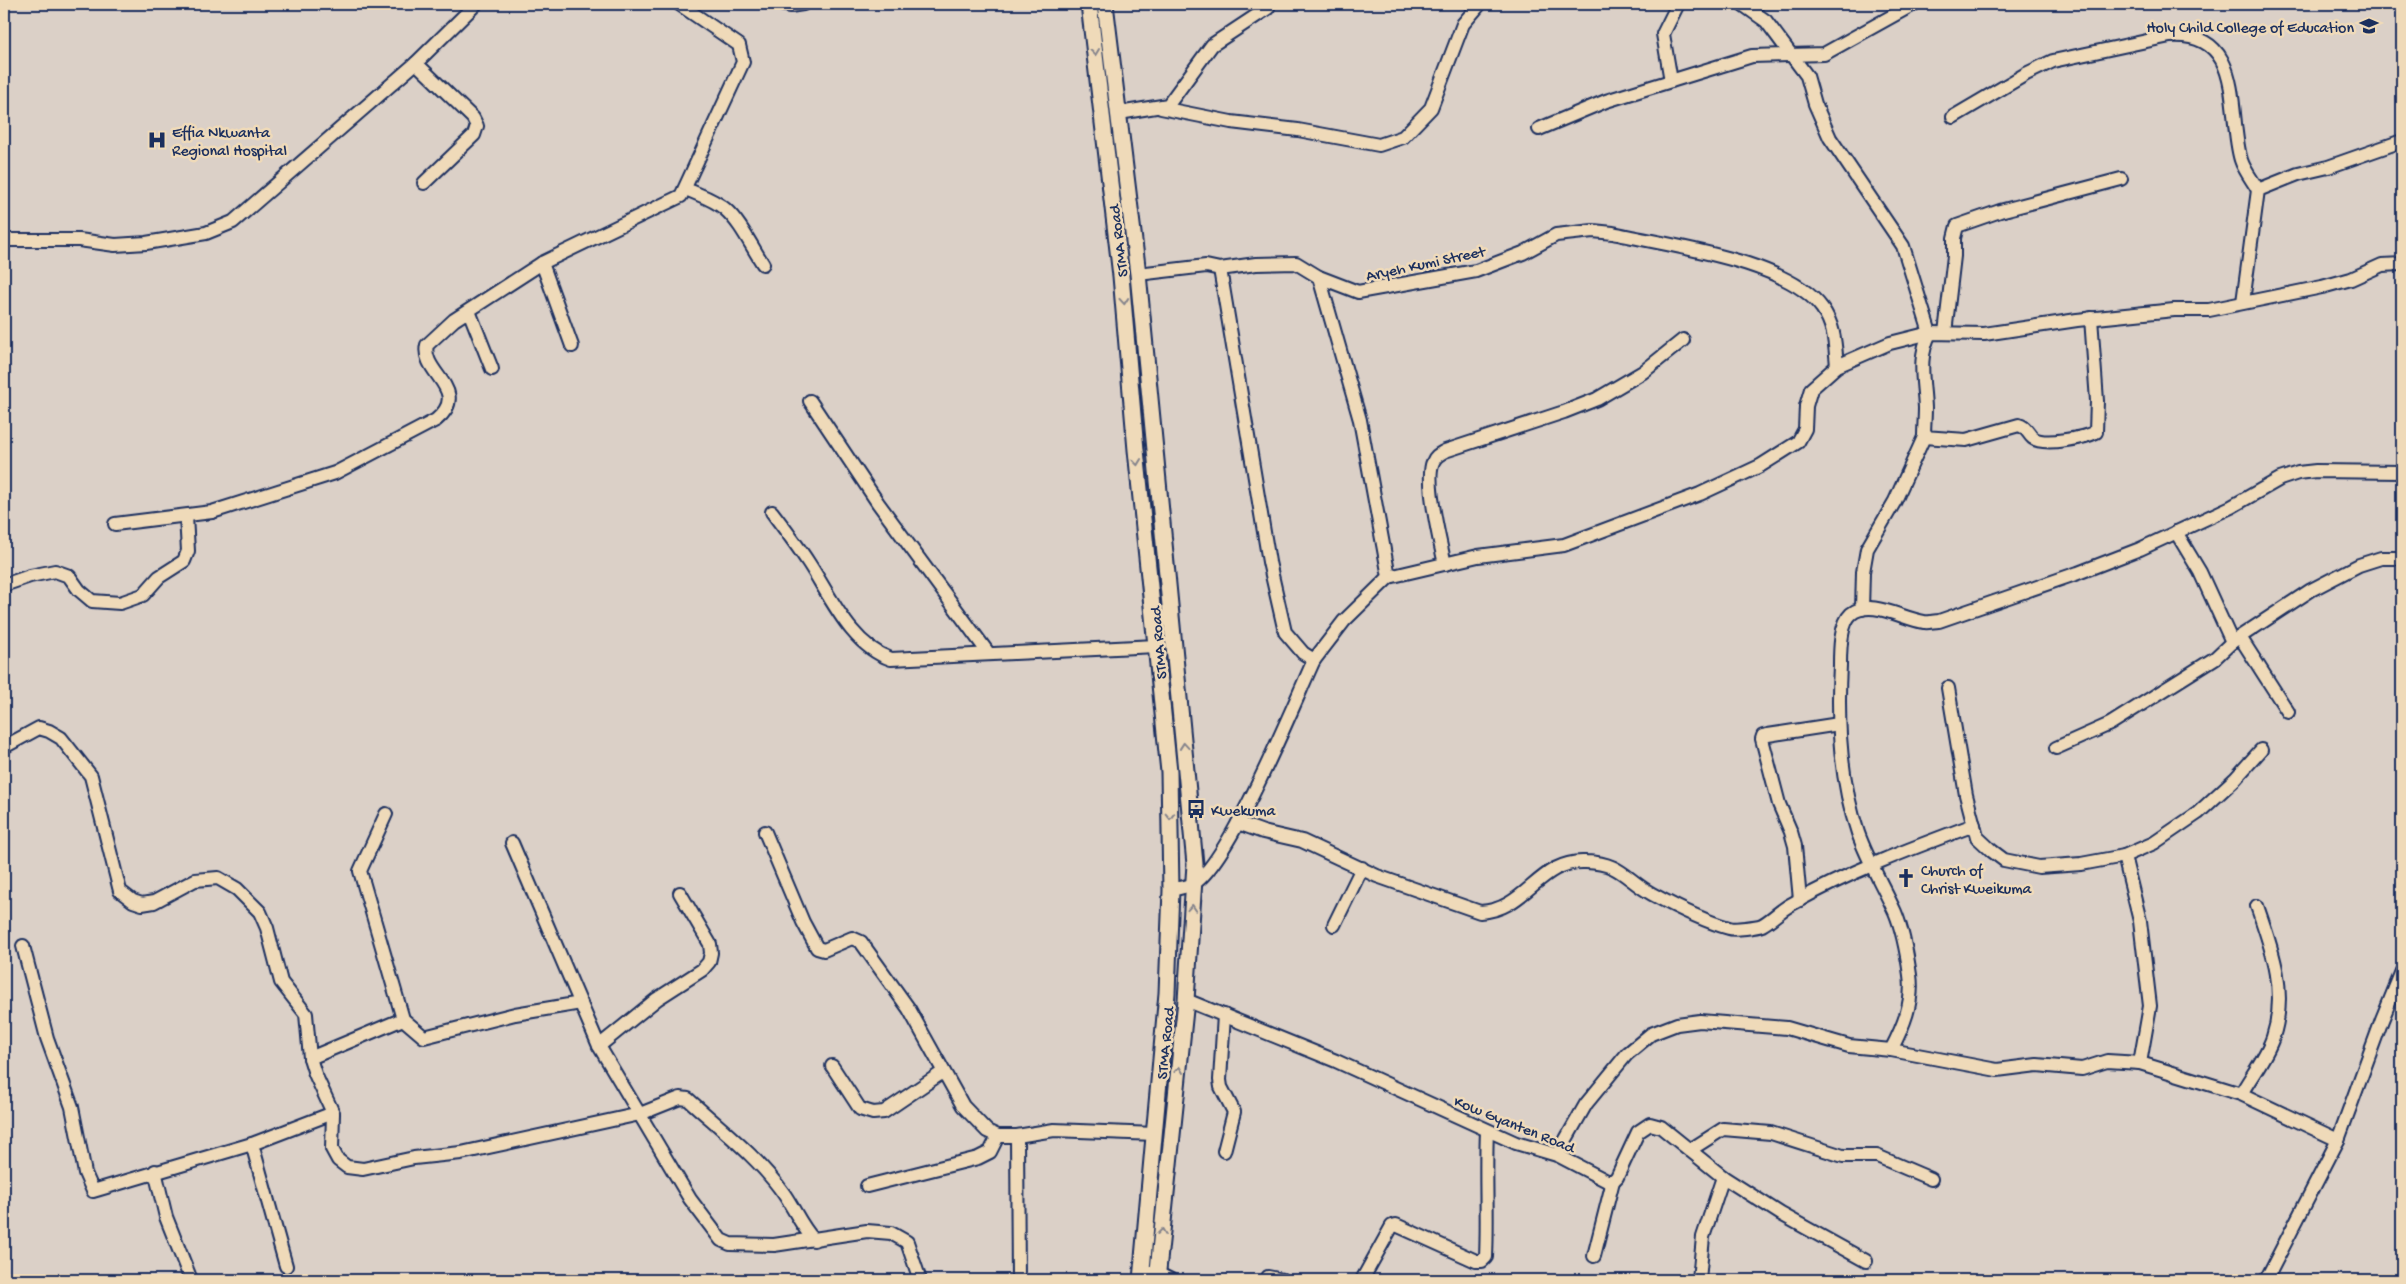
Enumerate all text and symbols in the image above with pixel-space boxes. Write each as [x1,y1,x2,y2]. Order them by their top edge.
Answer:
school or university icon: Holy Child College of Education [2358,15,2380,37]
place label: Holy Child College of Education [2146,20,2354,39]
one-way arrow [1089,48,1100,56]
place label: Effia Nkwanta Regional Hospital [172,125,287,162]
hospital icon: Effia Nkwanta Regional Hospital [146,129,168,151]
street label: STMA Road [1106,202,1134,278]
street label: Aryeh Kumi Street [1364,243,1488,287]
one-way arrow [1118,297,1129,305]
one-way arrow [1131,459,1142,467]
street label: STMA Road [1148,604,1173,680]
one-way arrow [1179,742,1190,750]
bus stop icon: Kwekuma [1185,798,1207,820]
place label: Kwekuma [1211,803,1276,822]
one-way arrow [1165,812,1175,820]
place label: Church of Christ Kweikuma [1921,863,2033,900]
church icon: Church of Christ Kweikuma [1895,867,1917,889]
one-way arrow [1187,904,1198,912]
street label: STMA Road [1154,1005,1181,1081]
one-way arrow [1173,1066,1184,1074]
street label: Kow Gyanten Road [1450,1093,1578,1160]
one-way arrow [1156,1227,1167,1235]

